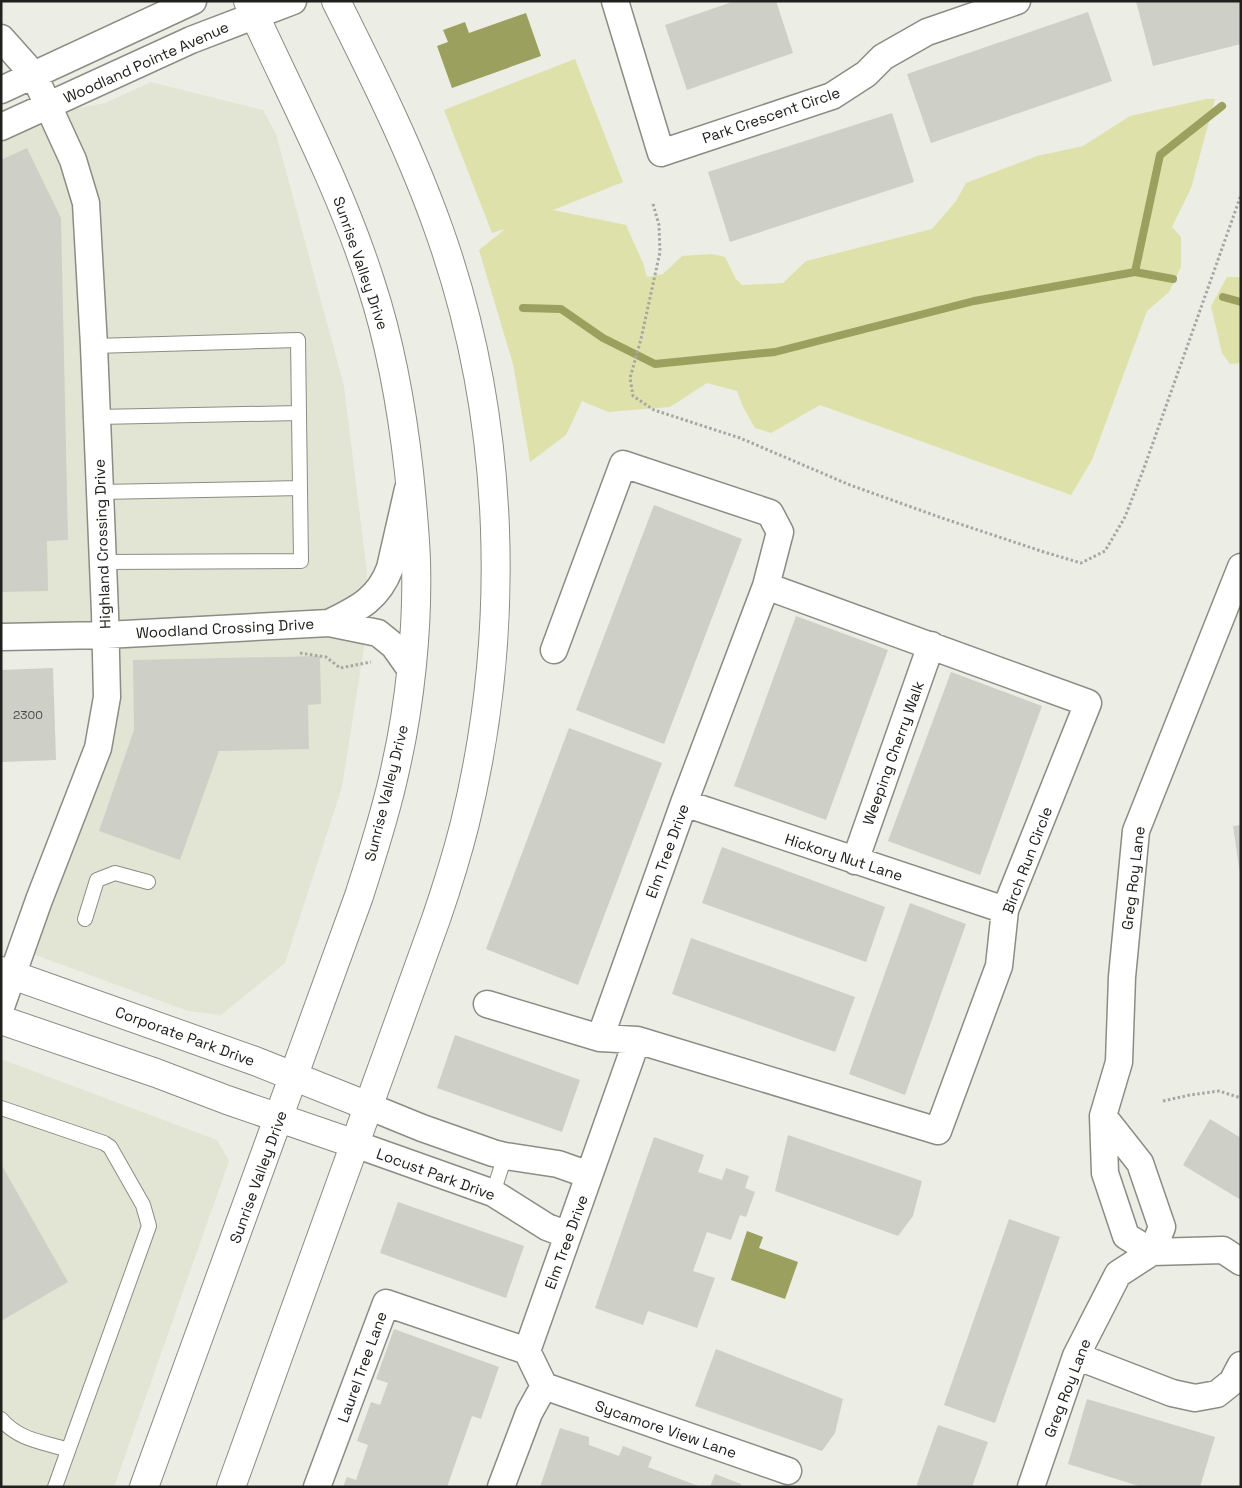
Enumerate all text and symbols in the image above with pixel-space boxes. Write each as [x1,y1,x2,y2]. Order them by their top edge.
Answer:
street label: Woodland Pointe Avenue [60,17,232,107]
street label: Park Crescent Circle [700,82,843,148]
street label: Sunrise Valley Drive [329,194,393,332]
street label: Highland Crossing Drive [90,459,114,629]
street label: Woodland Crossing Drive [135,614,315,642]
street label: Weeping Cherry Walk [858,678,928,828]
house number: 2300 [13,707,43,723]
street label: Sunrise Valley Drive [360,723,412,863]
street label: Elm Tree Drive [641,801,693,901]
street label: Birch Run Circle [998,804,1056,916]
street label: Greg Roy Lane [1117,825,1149,931]
street label: Hickory Nut Lane [783,829,905,885]
street label: Corporate Park Drive [112,1002,258,1070]
street label: Sunrise Valley Drive [225,1108,291,1246]
street label: Locust Park Drive [374,1144,498,1204]
street label: Elm Tree Drive [540,1192,592,1292]
street label: Laurel Tree Lane [333,1309,391,1425]
street label: Greg Roy Lane [1039,1336,1095,1440]
street label: Sycamore View Lane [593,1396,739,1462]

